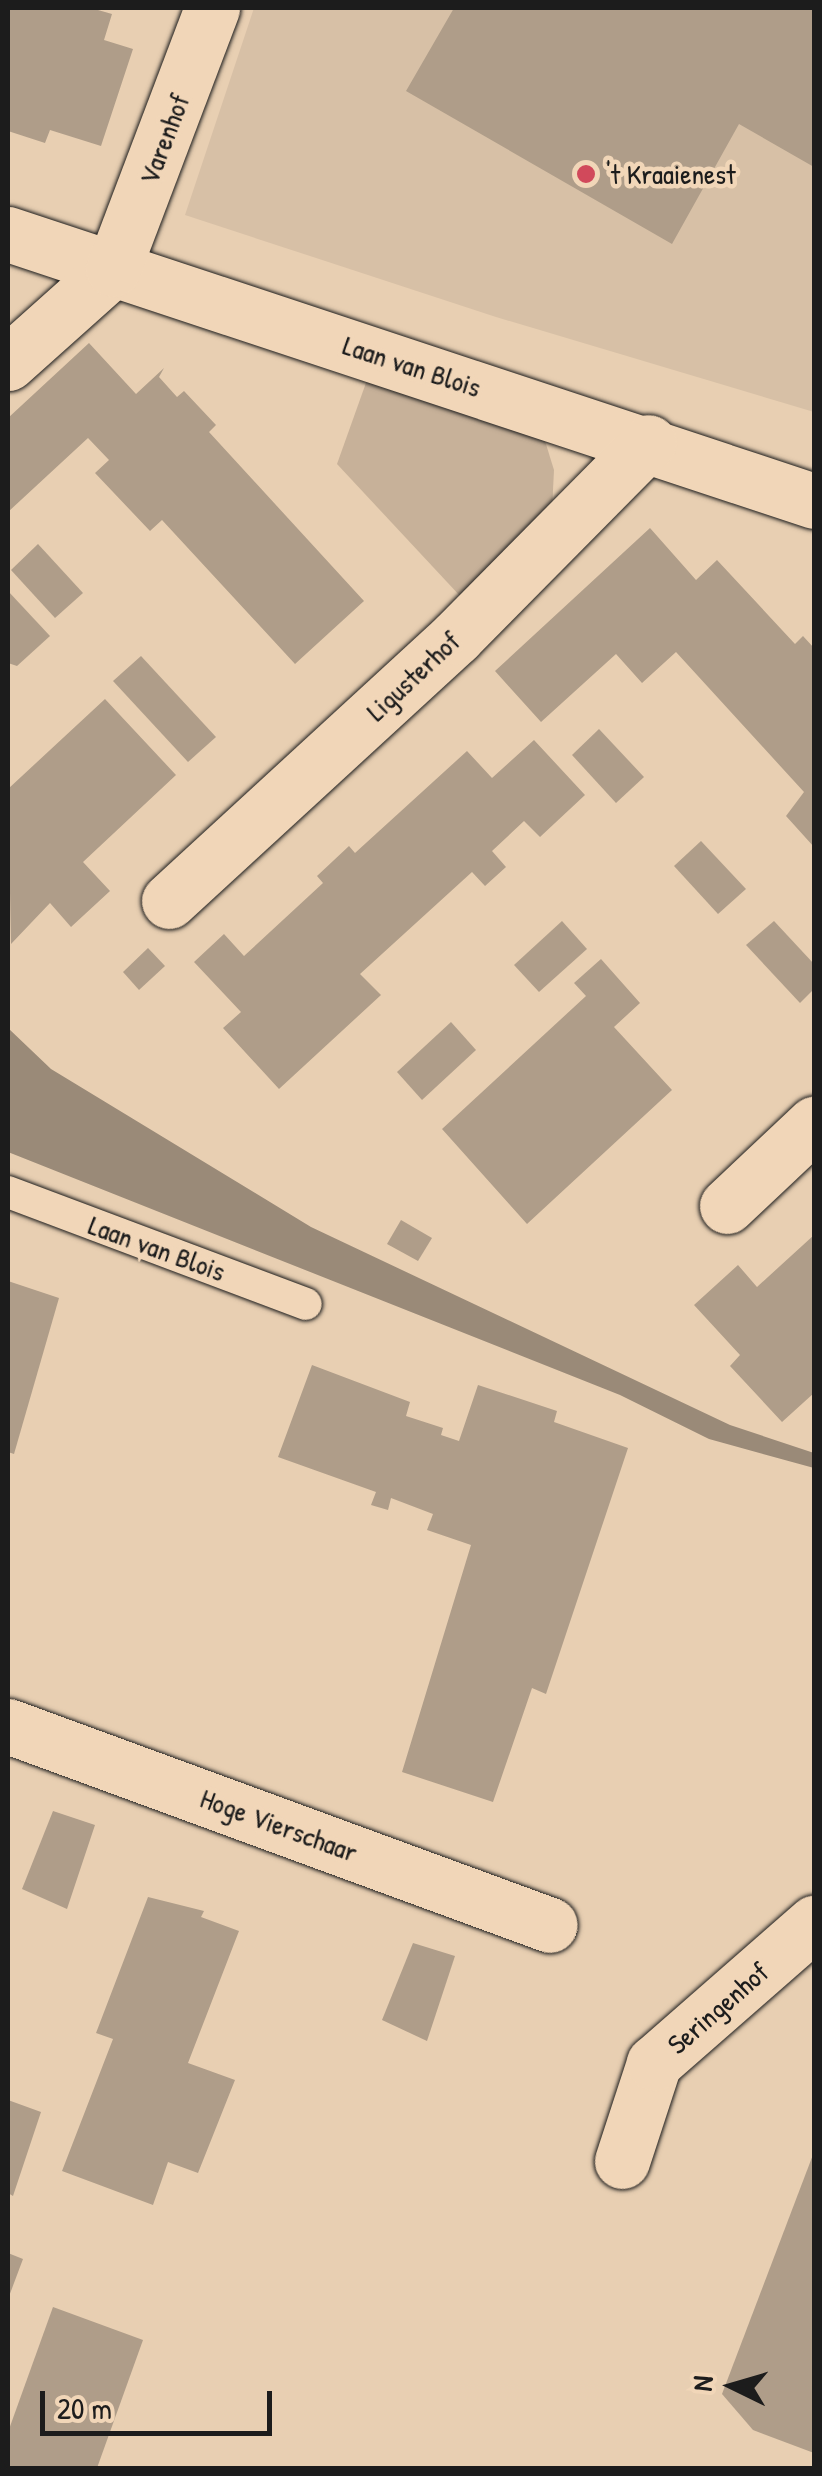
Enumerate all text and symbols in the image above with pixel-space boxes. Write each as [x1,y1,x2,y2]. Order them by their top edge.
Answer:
street label: Varenhof [131,89,197,189]
place label: 't Kraaienest [606,157,736,191]
marker: 't Kraaienest [575,163,597,185]
street label: Laan van Blois [339,328,485,404]
street label: Ligusterhof [359,624,467,728]
street label: Laan van Blois [84,1208,230,1288]
street label: Hoge Vierschaar [196,1781,362,1869]
street label: Seringenhof [661,1955,775,2061]
north arrow [682,2336,782,2436]
scale bar [45,2371,278,2433]
text: N [683,2374,722,2392]
text: 20 m [57,2388,112,2428]

